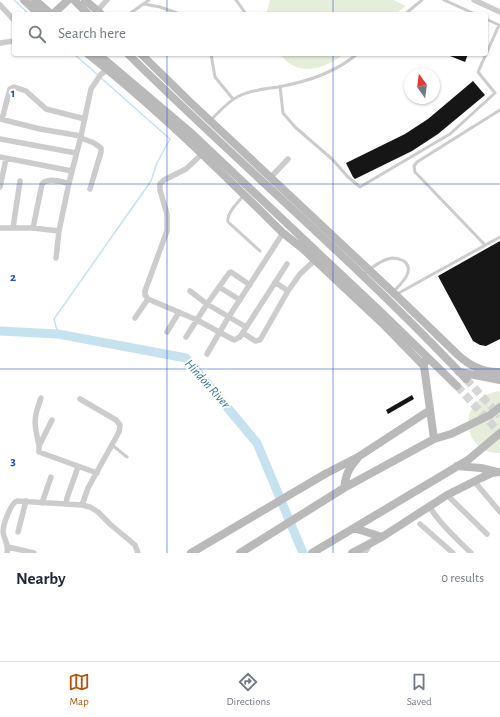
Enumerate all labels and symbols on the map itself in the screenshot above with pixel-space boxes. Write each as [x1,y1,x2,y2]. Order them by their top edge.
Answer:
north arrow [404,68,440,104]
text: 1 [11,87,15,100]
text: 2 [10,271,16,284]
water label: Hindon River [182,357,233,411]
text: 3 [10,455,16,468]

